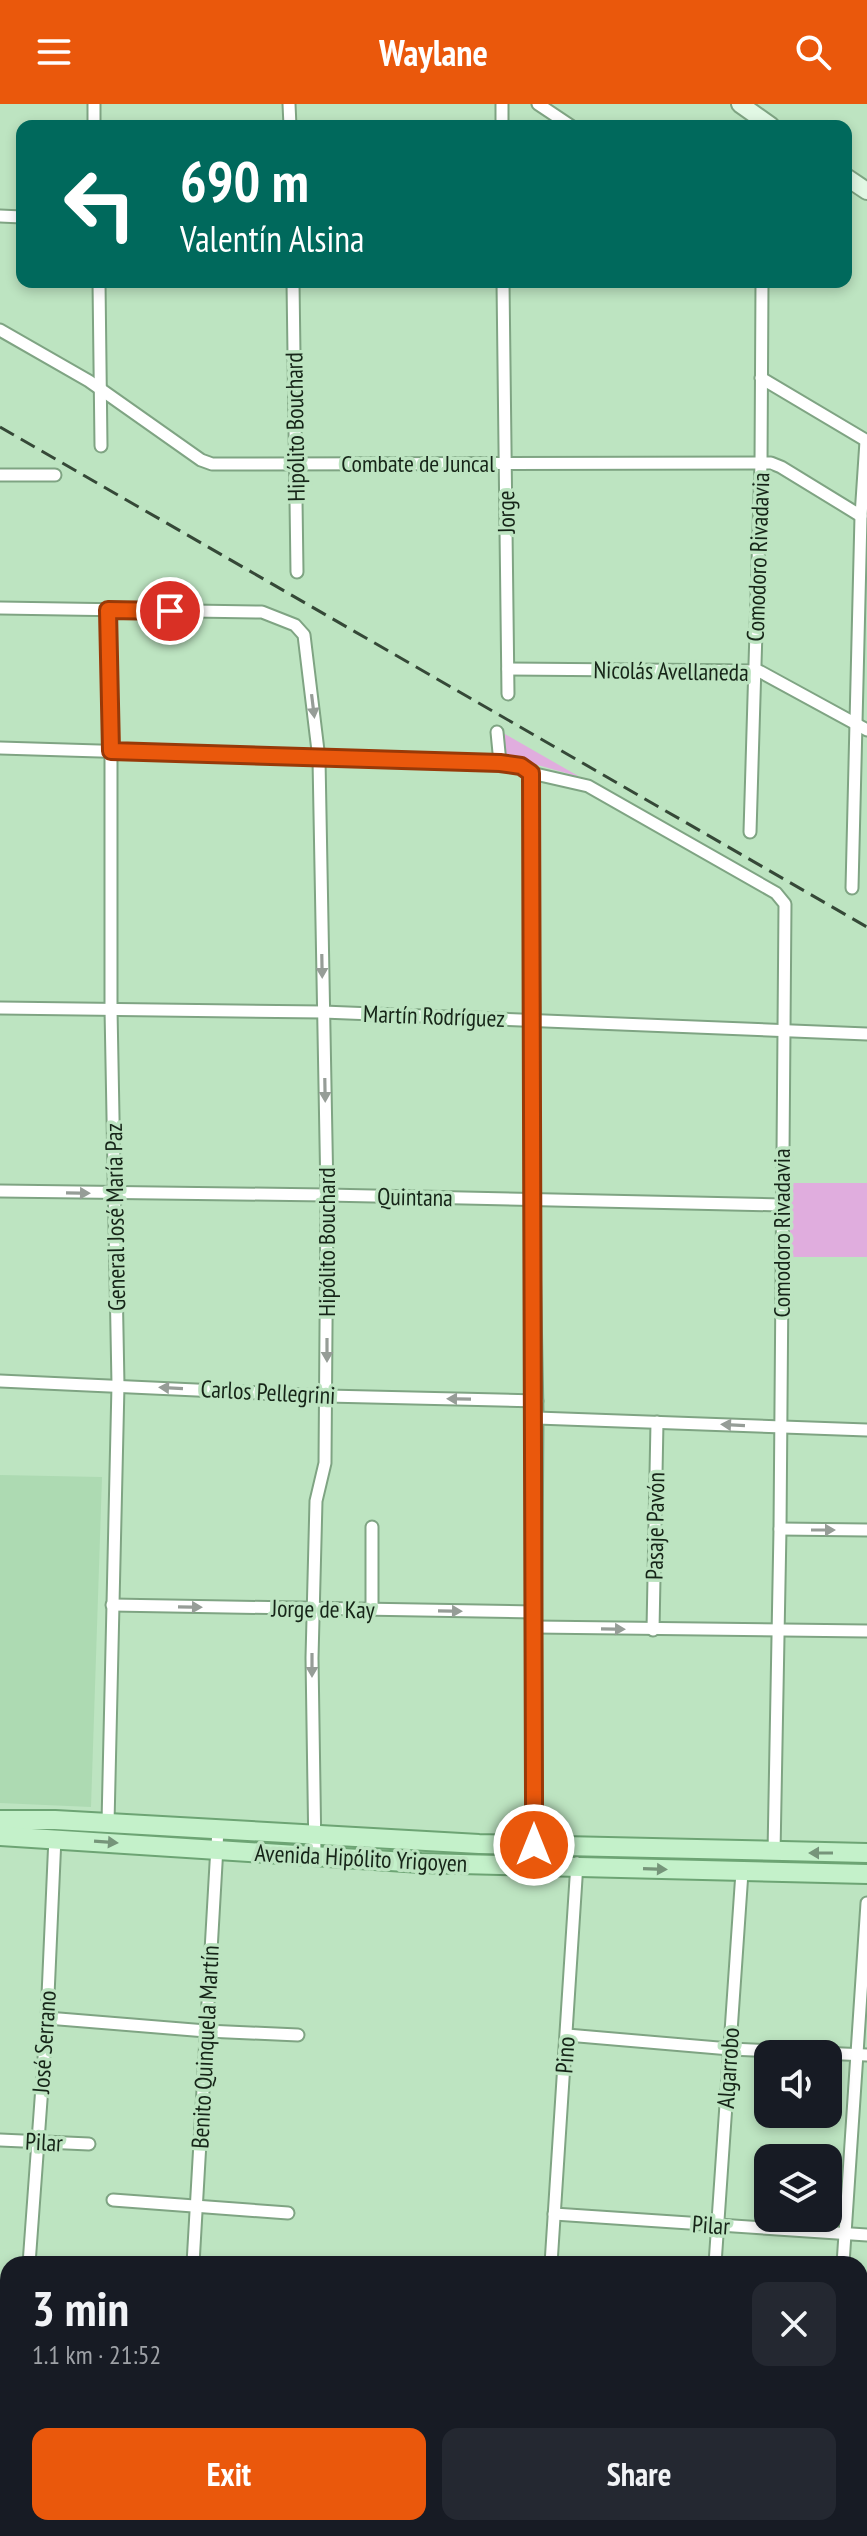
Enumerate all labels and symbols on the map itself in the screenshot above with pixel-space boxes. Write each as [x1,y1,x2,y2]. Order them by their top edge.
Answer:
street label: Hipólito Bouchard [278,352,312,502]
street label: Combate de Juncal [341,448,495,479]
street label: Comodoro Rivadavia [740,472,776,642]
street label: Jorge [490,490,522,535]
pin [136,577,204,645]
street label: Nicolás Avellaneda [593,654,749,688]
one-way arrow [306,694,319,719]
one-way arrow [316,954,329,979]
street label: Martín Rodríguez [363,998,505,1034]
one-way arrow [318,1078,331,1103]
street label: General José María Paz [98,1123,132,1311]
street label: Comodoro Rivadavia [766,1148,797,1318]
street label: Hipólito Bouchard [311,1167,342,1317]
street label: Quintana [377,1181,453,1213]
one-way arrow [66,1186,91,1199]
one-way arrow [321,1338,333,1363]
street label: Carlos Pellegrini [200,1373,336,1411]
one-way arrow [158,1381,183,1394]
one-way arrow [446,1393,471,1405]
one-way arrow [720,1418,745,1431]
street label: Pasaje Pavón [639,1472,671,1580]
one-way arrow [811,1523,836,1536]
street label: Jorge de Kay [270,1593,375,1625]
one-way arrow [178,1601,203,1613]
one-way arrow [438,1605,463,1617]
one-way arrow [601,1622,626,1635]
one-way arrow [306,1653,318,1678]
position arrow [492,1803,576,1887]
one-way arrow [94,1836,119,1849]
street label: Avenida Hipólito Yrigoyen [254,1837,468,1879]
one-way arrow [808,1847,833,1859]
one-way arrow [643,1862,668,1875]
street label: Benito Quinquela Martín [184,1945,226,2149]
street label: José Serrano [25,1989,63,2096]
street label: Algarrobo [710,2026,746,2110]
street label: Pino [548,2035,582,2075]
street label: Pilar [24,2126,64,2158]
street label: Pilar [691,2208,731,2242]

